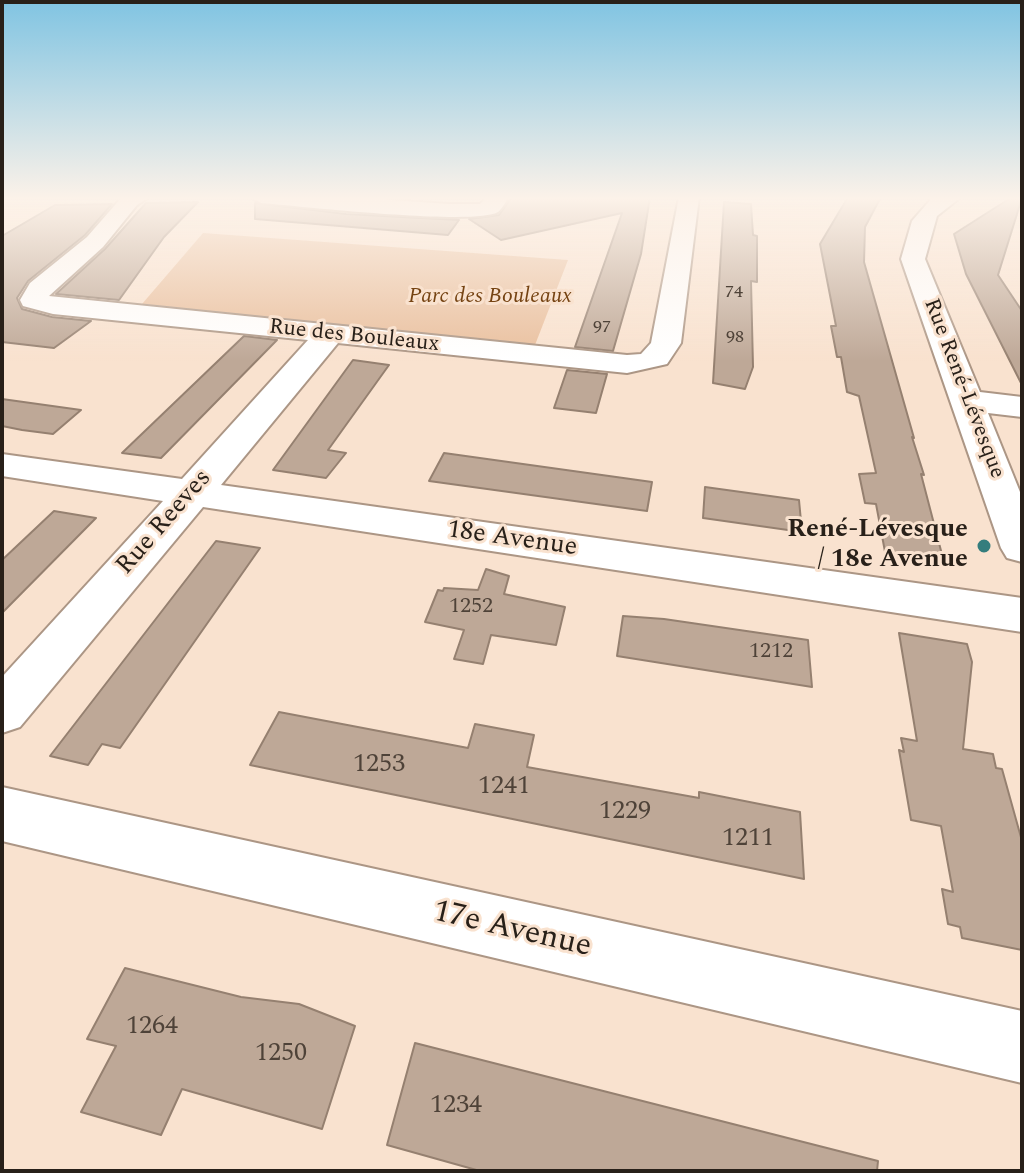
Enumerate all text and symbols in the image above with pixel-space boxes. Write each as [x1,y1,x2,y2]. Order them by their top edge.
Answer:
house number: 74 [725,282,743,304]
park label: Parc des Bouleaux [408,285,572,311]
street label: Rue René-Lévesque [917,295,1009,483]
street label: Rue des Bouleaux [268,315,440,359]
house number: 97 [593,317,611,339]
house number: 98 [726,327,744,349]
street label: Rue Reeves [111,464,219,582]
street label: 18e Avenue [445,515,579,565]
place label: René-Lévesque / 18e Avenue [787,515,968,576]
marker: René-Lévesque / 18e Avenue [975,537,993,555]
house number: 1252 [449,595,493,621]
house number: 1212 [749,640,793,666]
house number: 1253 [353,750,405,782]
house number: 1241 [478,772,530,804]
house number: 1229 [599,797,651,829]
house number: 1211 [722,824,774,856]
street label: 17e Avenue [429,894,595,968]
house number: 1264 [126,1012,178,1044]
house number: 1250 [255,1039,307,1071]
house number: 1234 [430,1091,482,1123]

